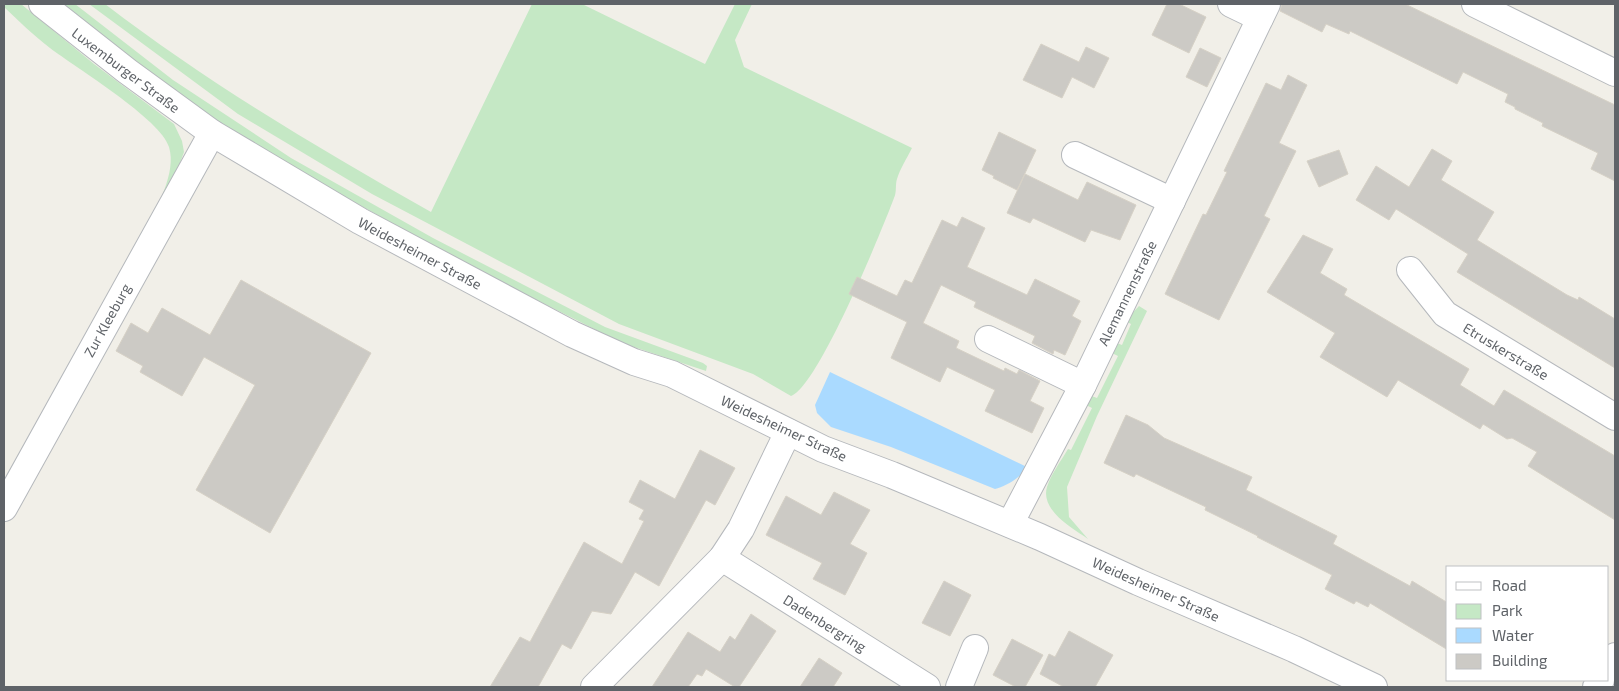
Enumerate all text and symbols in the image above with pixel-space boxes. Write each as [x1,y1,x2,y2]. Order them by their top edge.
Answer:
street label: Luxemburger Straße [69,24,183,116]
street label: Weidesheimer Straße [355,213,485,293]
street label: Alemannenstraße [1094,238,1160,348]
street label: Zur Kleeburg [80,280,134,360]
street label: Etruskerstraße [1460,319,1552,383]
street label: Weidesheimer Straße [718,391,850,465]
street label: Weidesheimer Straße [1090,553,1222,625]
legend [1446,566,1609,681]
text: Road [1492,576,1527,594]
street label: Dadenbergring [780,591,870,655]
text: Park [1492,601,1523,619]
text: Water [1492,626,1534,644]
text: Building [1492,651,1548,669]

